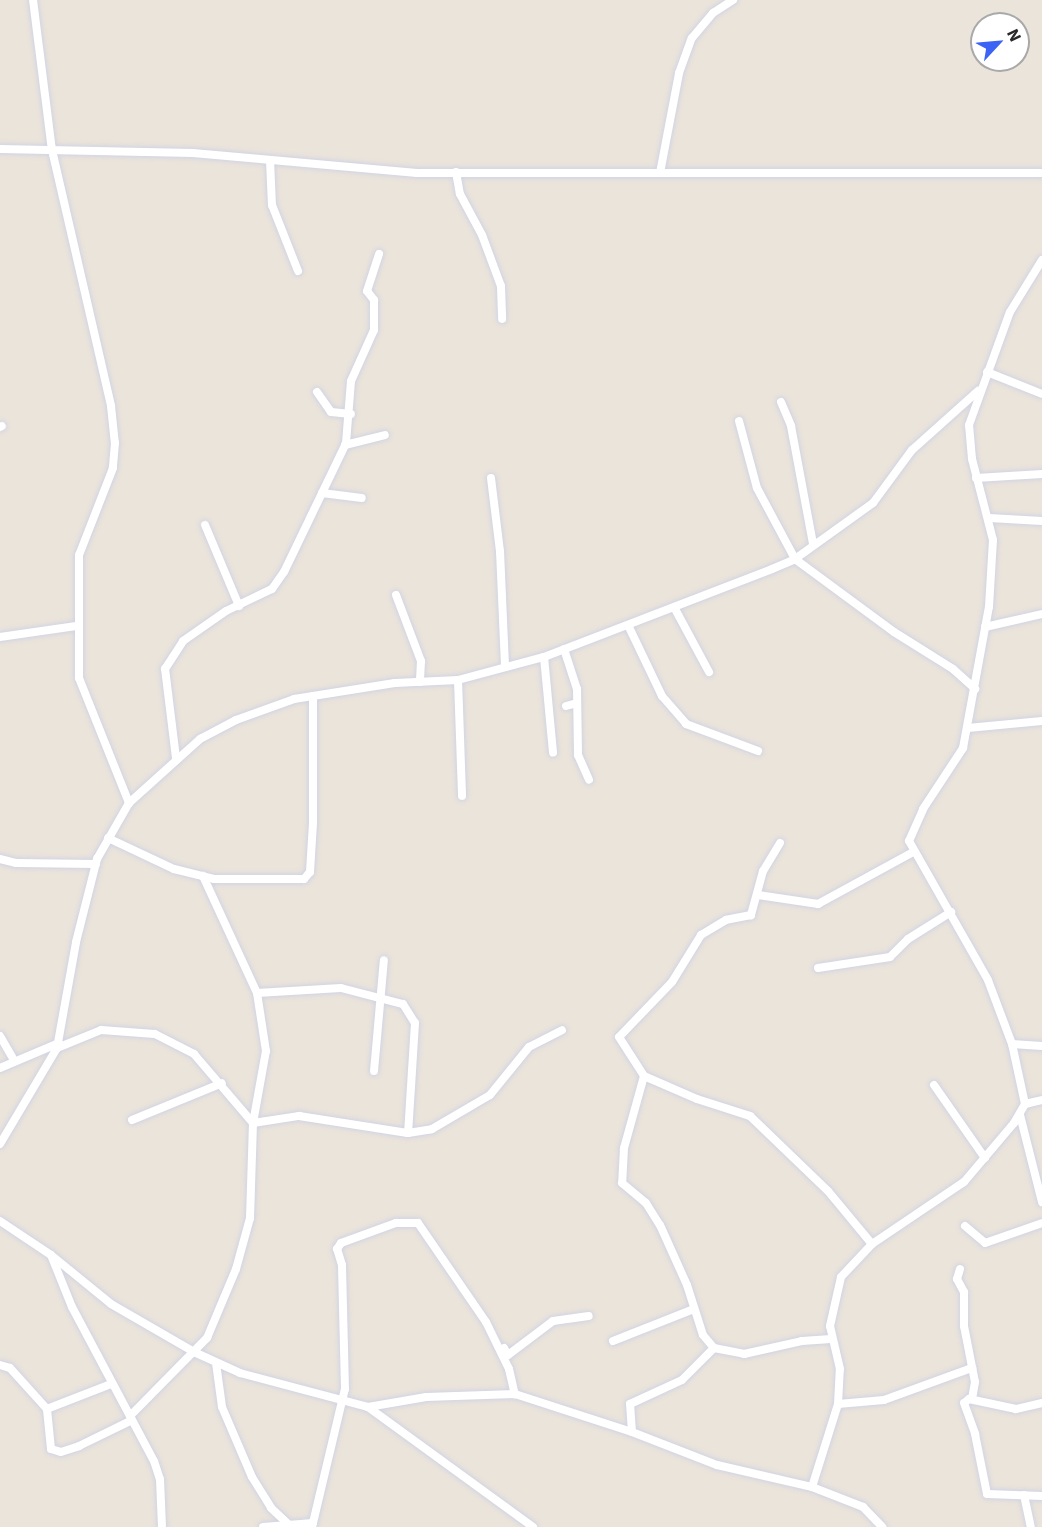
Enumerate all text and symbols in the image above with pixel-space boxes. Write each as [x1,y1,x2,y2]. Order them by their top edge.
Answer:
north arrow [970,12,1030,72]
text: N [1003,25,1026,45]

